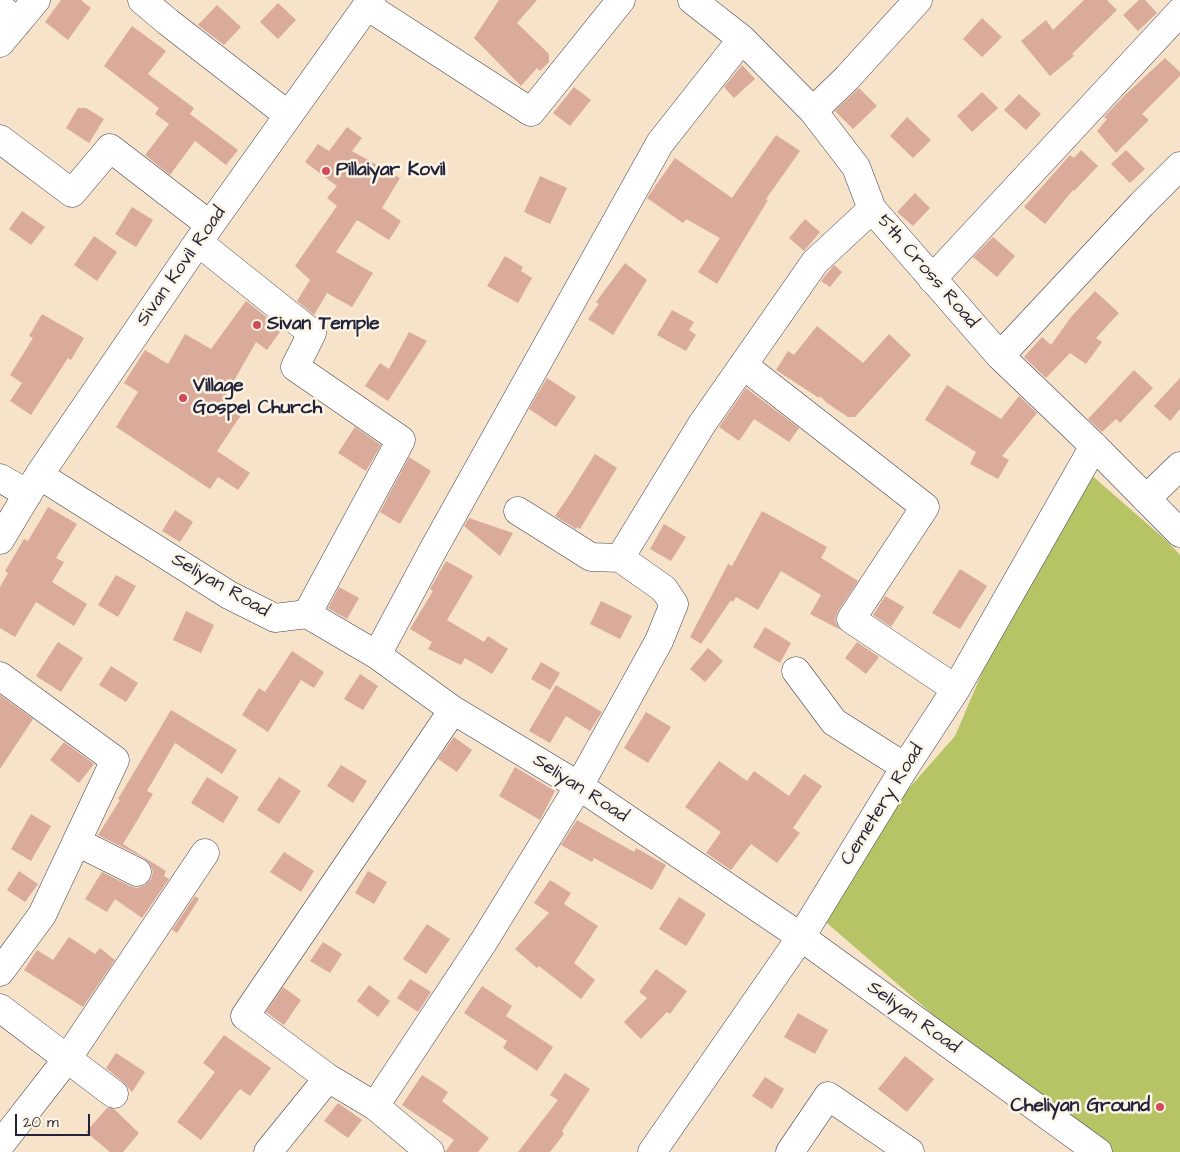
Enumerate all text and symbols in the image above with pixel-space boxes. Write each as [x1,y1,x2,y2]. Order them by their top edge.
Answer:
place label: Pillaiyar Kovil [336,160,446,182]
marker: Pillaiyar Kovil [320,165,332,177]
street label: Sivan Kovil Road [132,203,232,331]
street label: 5th Cross Road [871,211,983,333]
place label: Sivan Temple [267,314,379,336]
marker: Sivan Temple [251,319,263,331]
place label: Village Gospel Church [193,376,322,420]
marker: Village Gospel Church [177,392,189,404]
street label: Seliyan Road [167,549,273,623]
street label: Cemetery Road [837,740,929,870]
street label: Seliyan Road [528,750,632,828]
street label: Seliyan Road [862,977,964,1059]
place label: Cheliyan Ground [1011,1096,1150,1118]
marker: Cheliyan Ground [1154,1101,1166,1113]
scale bar [18,1104,92,1136]
text: 20 m [23,1112,59,1133]

